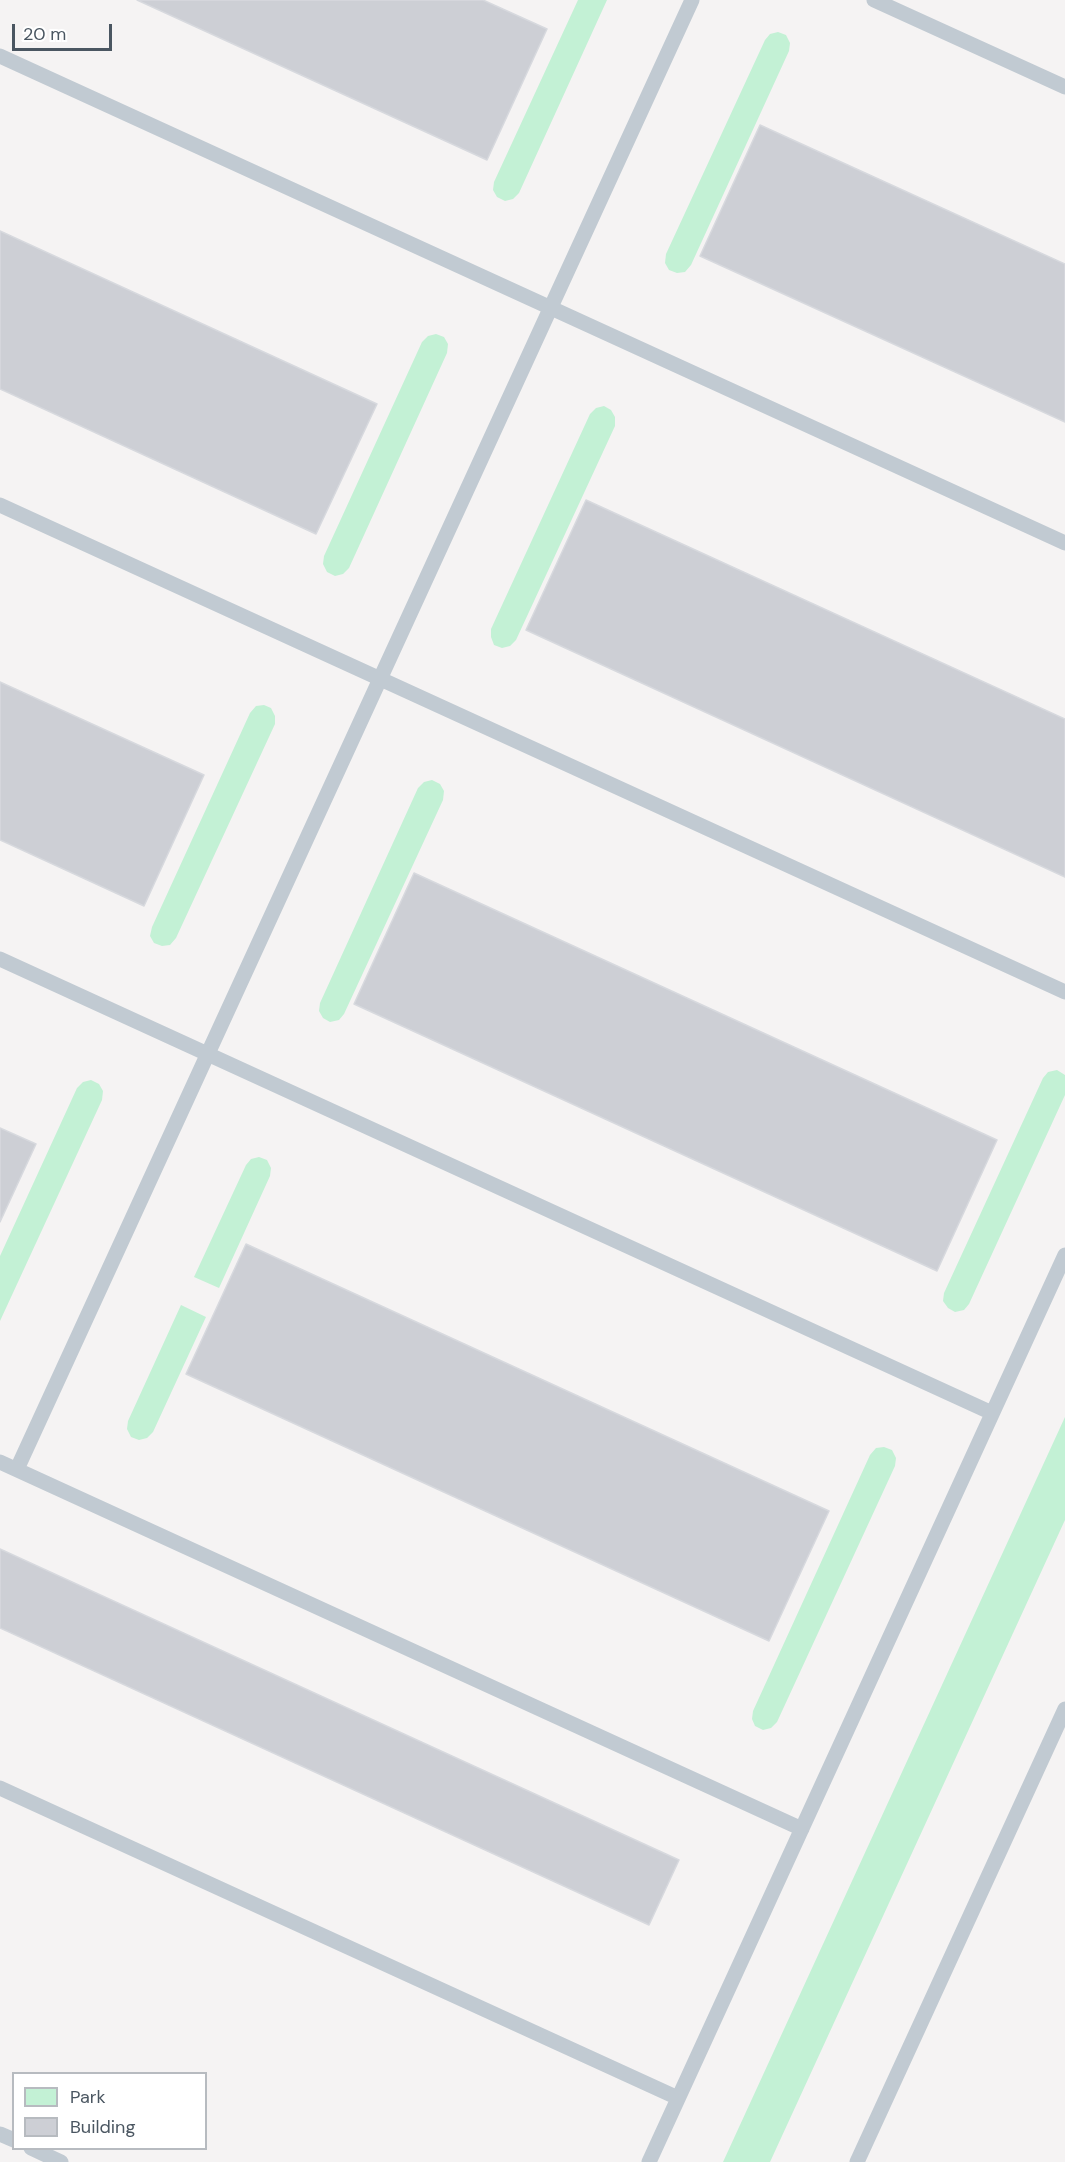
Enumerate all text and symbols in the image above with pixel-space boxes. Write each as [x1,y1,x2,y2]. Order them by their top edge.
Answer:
scale bar [15,12,116,50]
text: 20 m [23,22,66,46]
legend [12,2072,207,2150]
text: Park [70,2085,106,2109]
text: Building [70,2115,135,2139]

